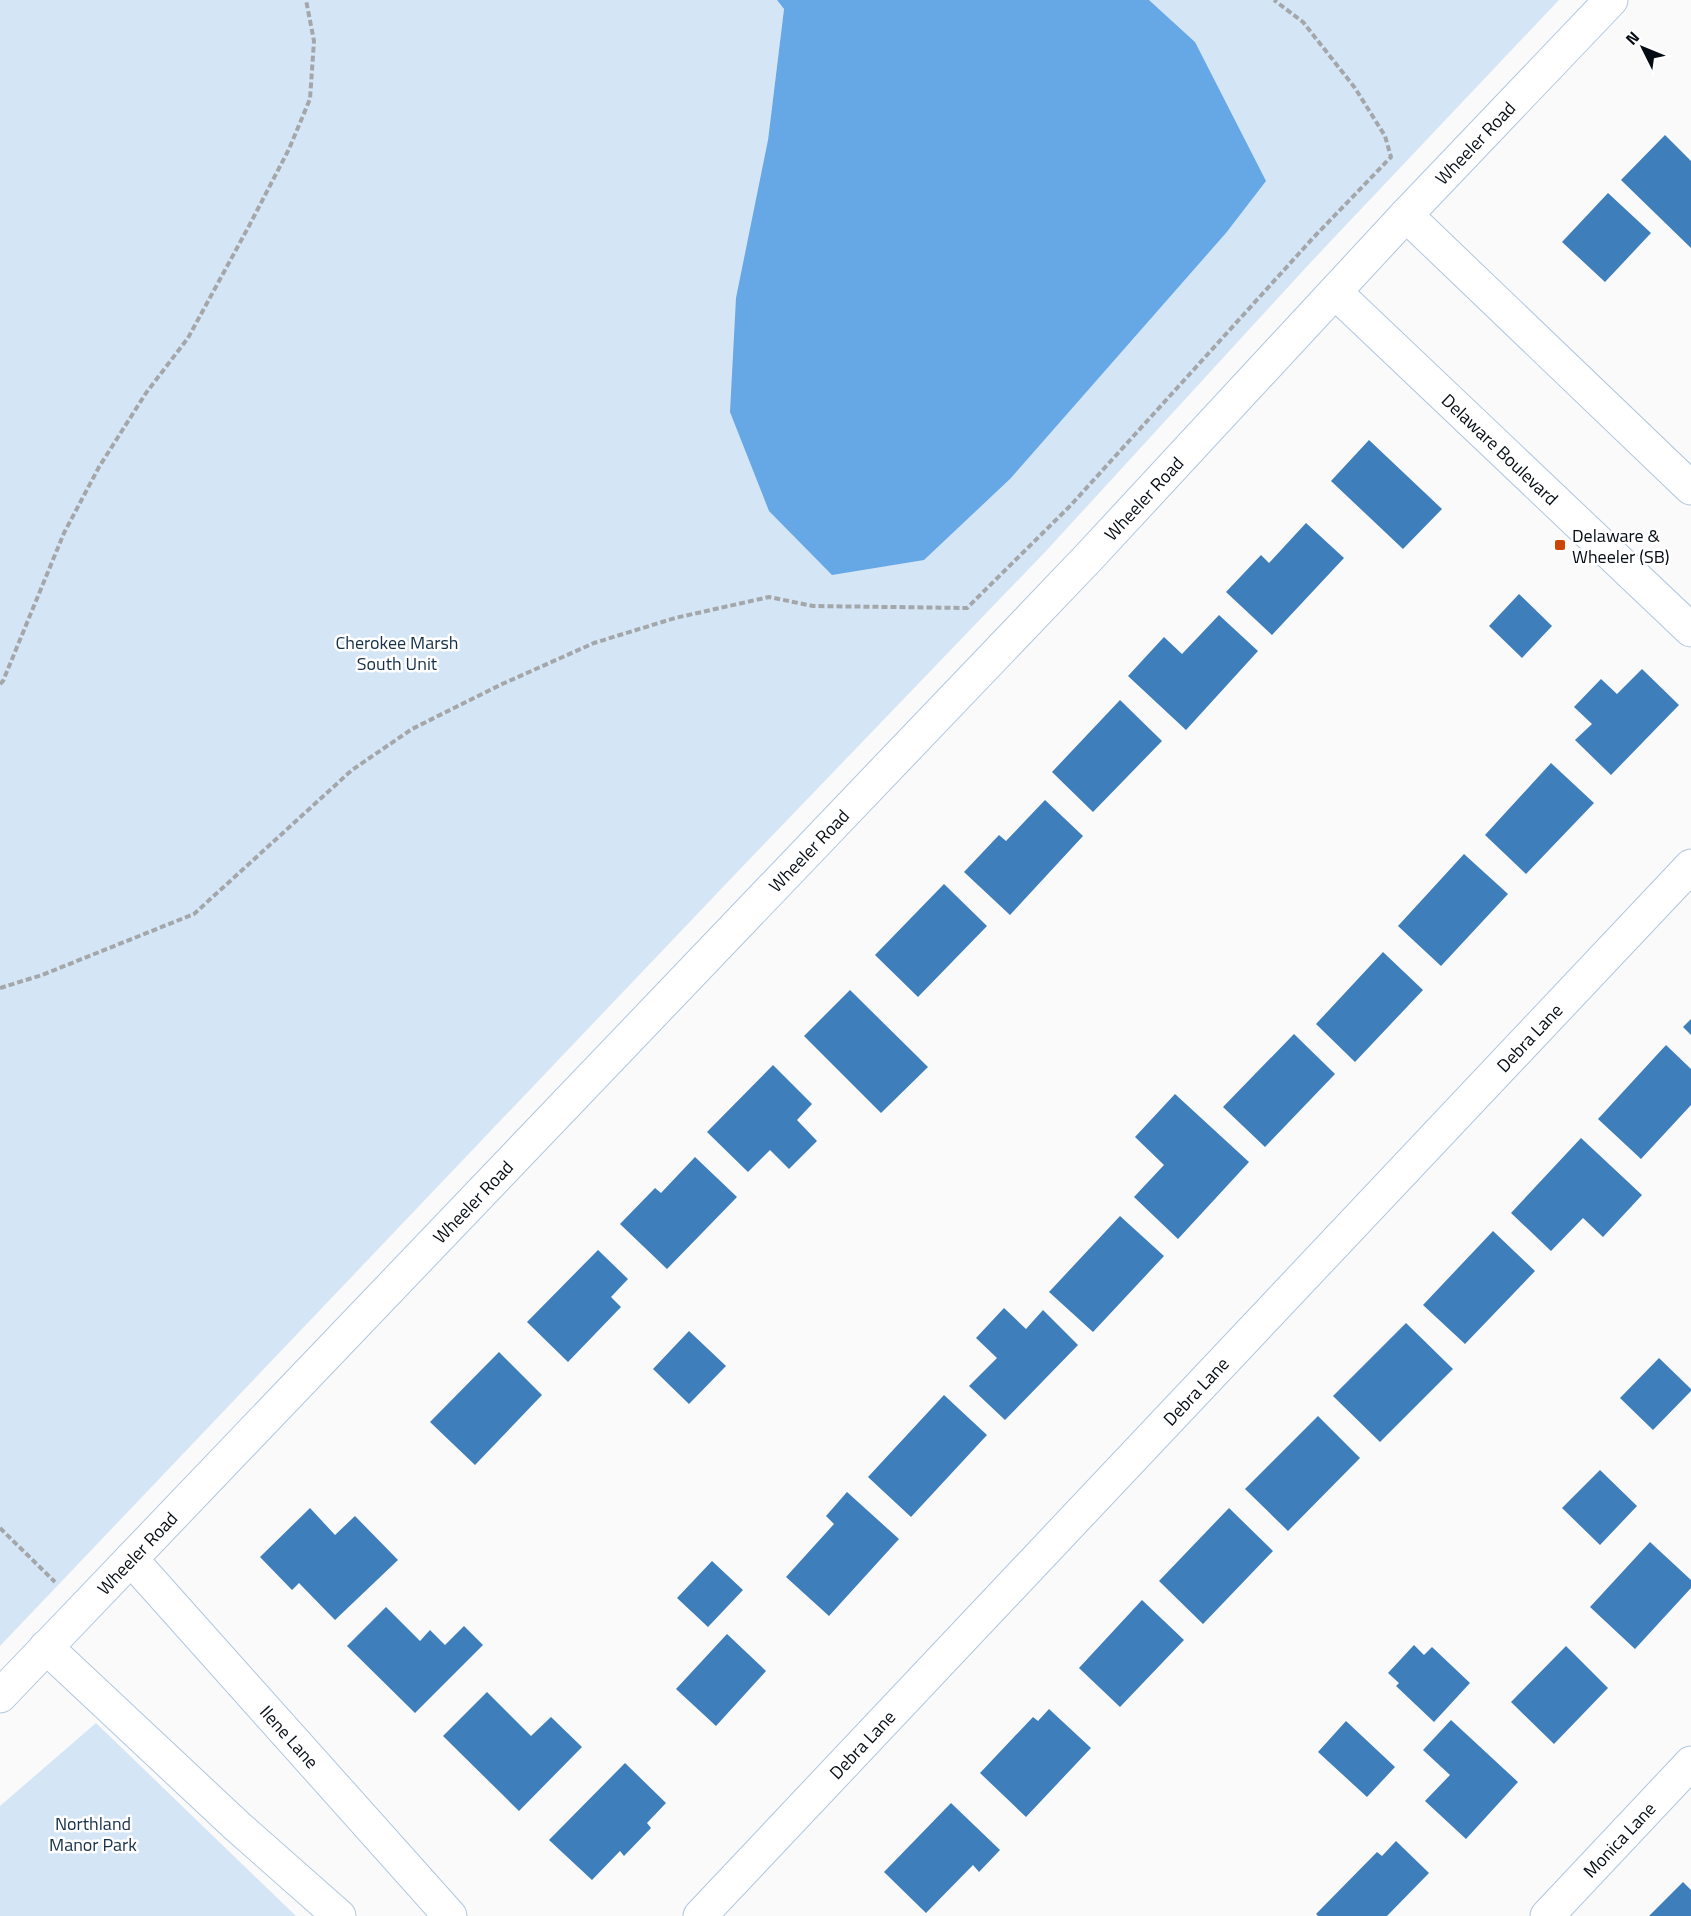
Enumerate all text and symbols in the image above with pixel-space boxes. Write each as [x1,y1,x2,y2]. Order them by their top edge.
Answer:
north arrow [1613,18,1673,78]
text: N [1619,26,1645,50]
street label: Wheeler Road [1428,95,1521,191]
street label: Delaware Boulevard [1436,387,1565,511]
street label: Wheeler Road [1097,450,1190,546]
place label: Delaware & Wheeler (SB) [1572,522,1670,570]
marker: Delaware & Wheeler (SB) [1553,538,1567,552]
park label: Cherokee Marsh South Unit [335,629,459,677]
street label: Wheeler Road [762,803,855,898]
street label: Debra Lane [1490,997,1568,1078]
street label: Wheeler Road [426,1154,519,1249]
street label: Debra Lane [1156,1350,1235,1431]
street label: Wheeler Road [90,1505,183,1601]
street label: Ilene Lane [254,1699,325,1774]
street label: Debra Lane [823,1704,901,1785]
street label: Monica Lane [1576,1796,1662,1884]
park label: Northland Manor Park [49,1810,137,1858]

